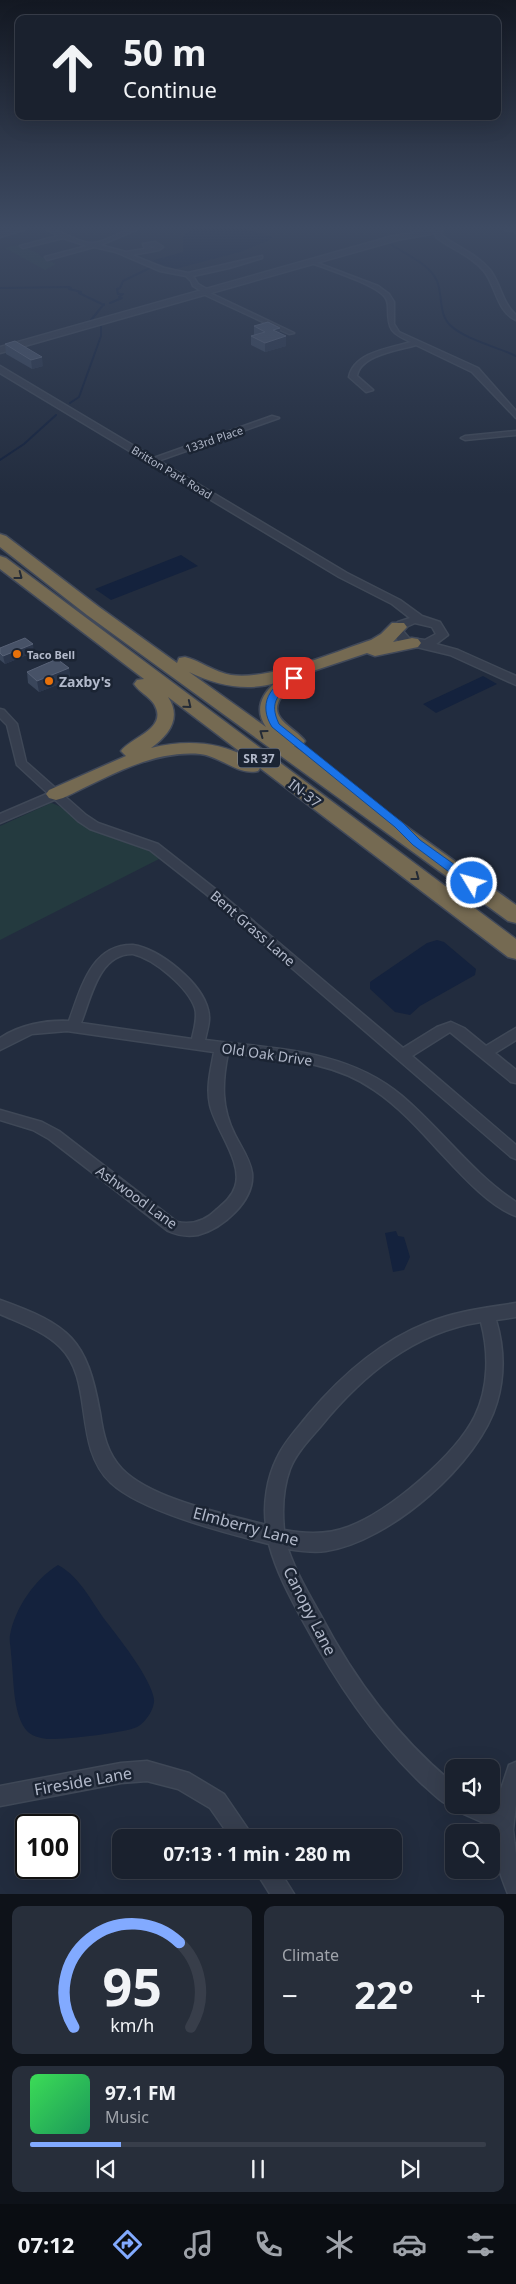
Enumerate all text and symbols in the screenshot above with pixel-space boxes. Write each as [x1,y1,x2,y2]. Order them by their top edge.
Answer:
text: 50 m [123,29,206,76]
icon: ahead [40,35,105,100]
text: Continue [123,74,217,104]
street label: 133rd Place [183,422,245,456]
street label: Britton Park Road [129,442,215,502]
one-way arrow [13,570,22,578]
place label: Taco Bell [27,647,75,662]
marker: Taco Bell [11,648,23,660]
pin [273,657,315,699]
icon: arrive [280,664,308,692]
place label: Zaxby's [59,672,111,691]
marker: Zaxby's [43,675,55,687]
one-way arrow [182,699,191,707]
one-way arrow [259,730,269,739]
road number: SR 37 [238,748,280,768]
street label: IN-37 [285,775,325,811]
position arrow [445,856,497,908]
one-way arrow [410,871,419,879]
street label: Bent Grass Lane [207,886,300,970]
street label: Old Oak Drive [220,1038,314,1070]
street label: Ashwood Lane [92,1161,182,1233]
street label: Elmberry Lane [191,1501,301,1551]
street label: Canopy Lane [278,1563,342,1659]
map controls [445,1759,500,1879]
button: sound [445,1759,500,1814]
street label: Fireside Lane [32,1762,134,1800]
speed limit sign: 100 [15,1814,80,1879]
button: search [445,1824,500,1879]
text: 07:13 · 1 min · 280 m [163,1841,351,1867]
text: Climate [282,1944,339,1966]
text: 95 [102,1950,162,2021]
text: 22° [354,1968,414,2020]
text: − [282,1976,298,2014]
text: + [470,1976,486,2014]
text: km/h [110,2013,154,2037]
text: 97.1 FM [105,2080,176,2106]
text: Music [105,2106,149,2128]
icon: previous [92,2155,120,2183]
icon: pause [244,2155,272,2183]
icon: next [396,2155,424,2183]
icon: directions [110,2227,145,2262]
icon: music [181,2227,216,2262]
icon: phone [251,2227,286,2262]
icon: climate [322,2227,357,2262]
icon: car [392,2227,427,2262]
icon: filters [463,2227,498,2262]
text: 07:12 [18,2229,74,2259]

